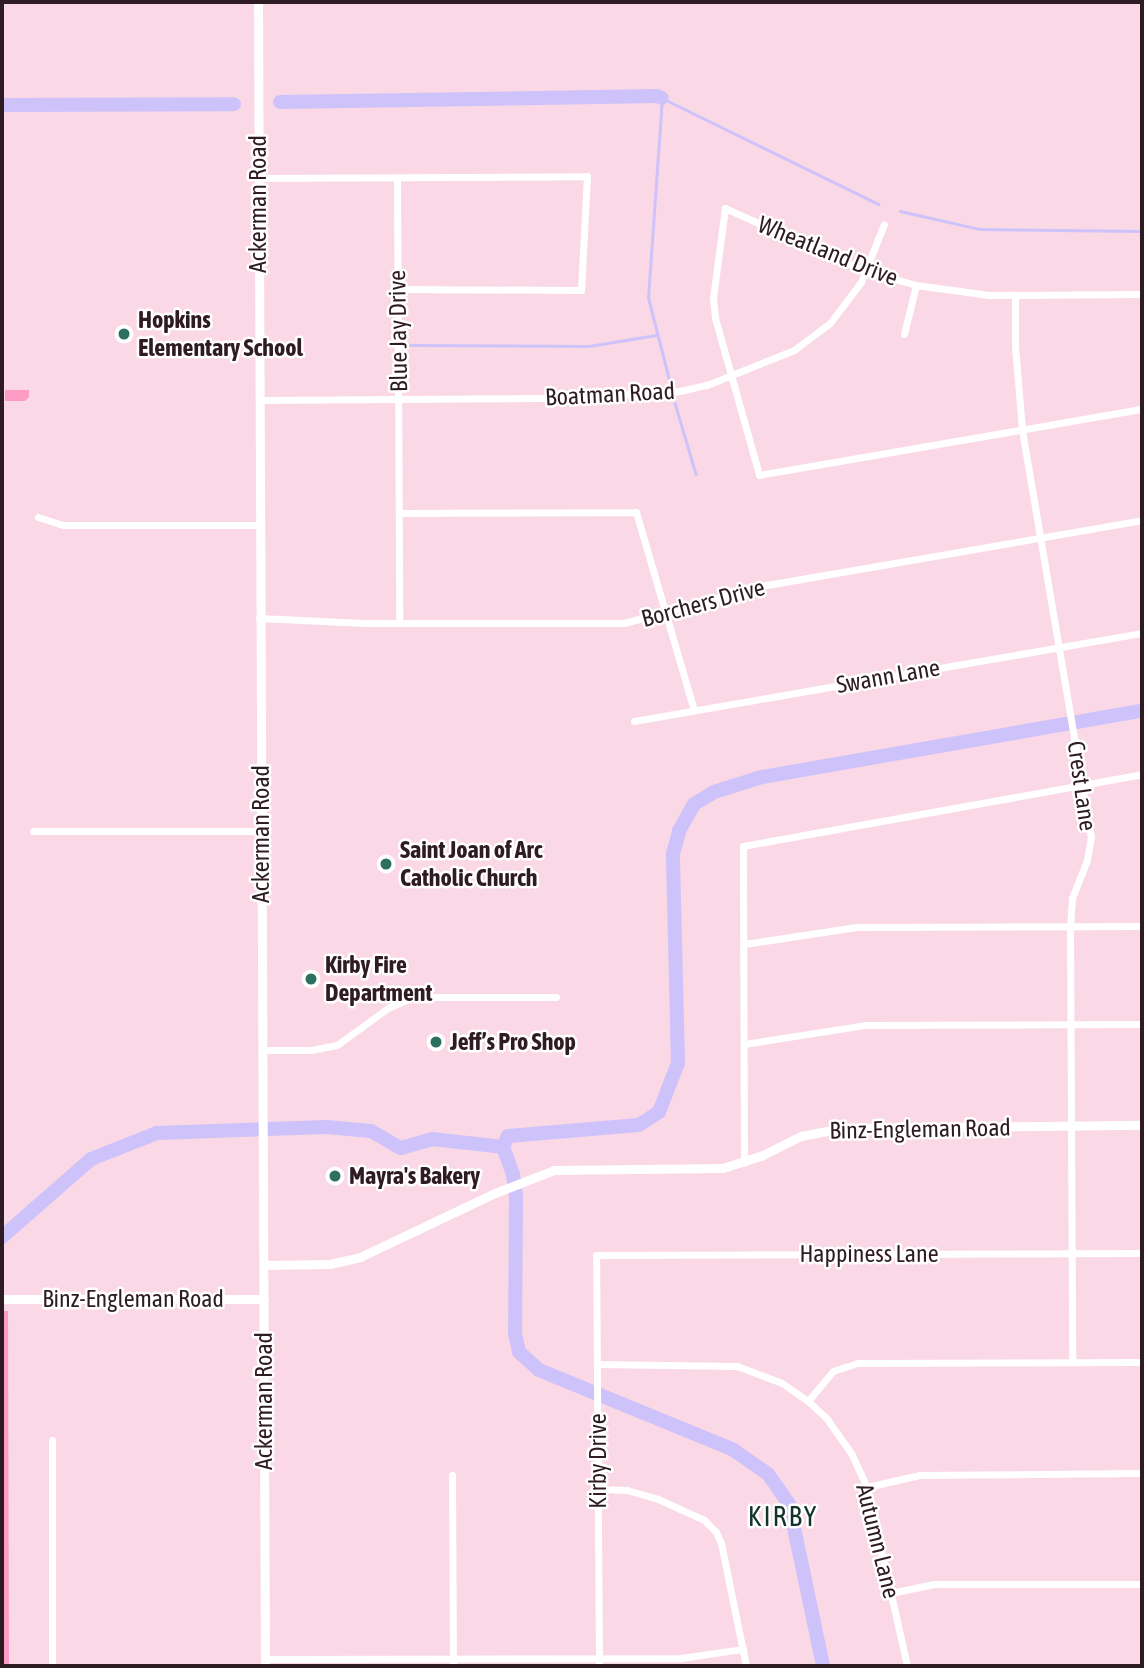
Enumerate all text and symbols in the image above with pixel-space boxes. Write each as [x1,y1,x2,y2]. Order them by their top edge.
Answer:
street label: Ackerman Road [244,135,272,273]
street label: Wheatland Drive [754,210,902,292]
street label: Blue Jay Drive [383,270,413,392]
place label: Hopkins Elementary School [138,306,303,362]
marker: Hopkins Elementary School [116,326,132,342]
street label: Boatman Road [544,376,676,412]
street label: Borchers Drive [638,573,768,633]
street label: Swann Lane [834,653,942,699]
street label: Crest Lane [1061,739,1103,833]
street label: Ackerman Road [247,765,275,903]
place label: Saint Joan of Arc Catholic Church [400,836,543,892]
marker: Saint Joan of Arc Catholic Church [378,856,394,872]
place label: Kirby Fire Department [325,951,432,1007]
marker: Kirby Fire Department [303,971,319,987]
place label: Jeff’s Pro Shop [450,1028,576,1056]
marker: Jeff’s Pro Shop [428,1034,444,1050]
street label: Binz-Engleman Road [829,1113,1011,1145]
place label: Mayra's Bakery [349,1162,480,1190]
marker: Mayra's Bakery [327,1168,343,1184]
street label: Happiness Lane [799,1240,939,1268]
street label: Binz-Engleman Road [42,1285,224,1313]
street label: Ackerman Road [250,1332,278,1470]
street label: Kirby Drive [584,1413,612,1509]
street label: Autumn Lane [850,1481,906,1601]
district label: KIRBY [748,1499,818,1533]

